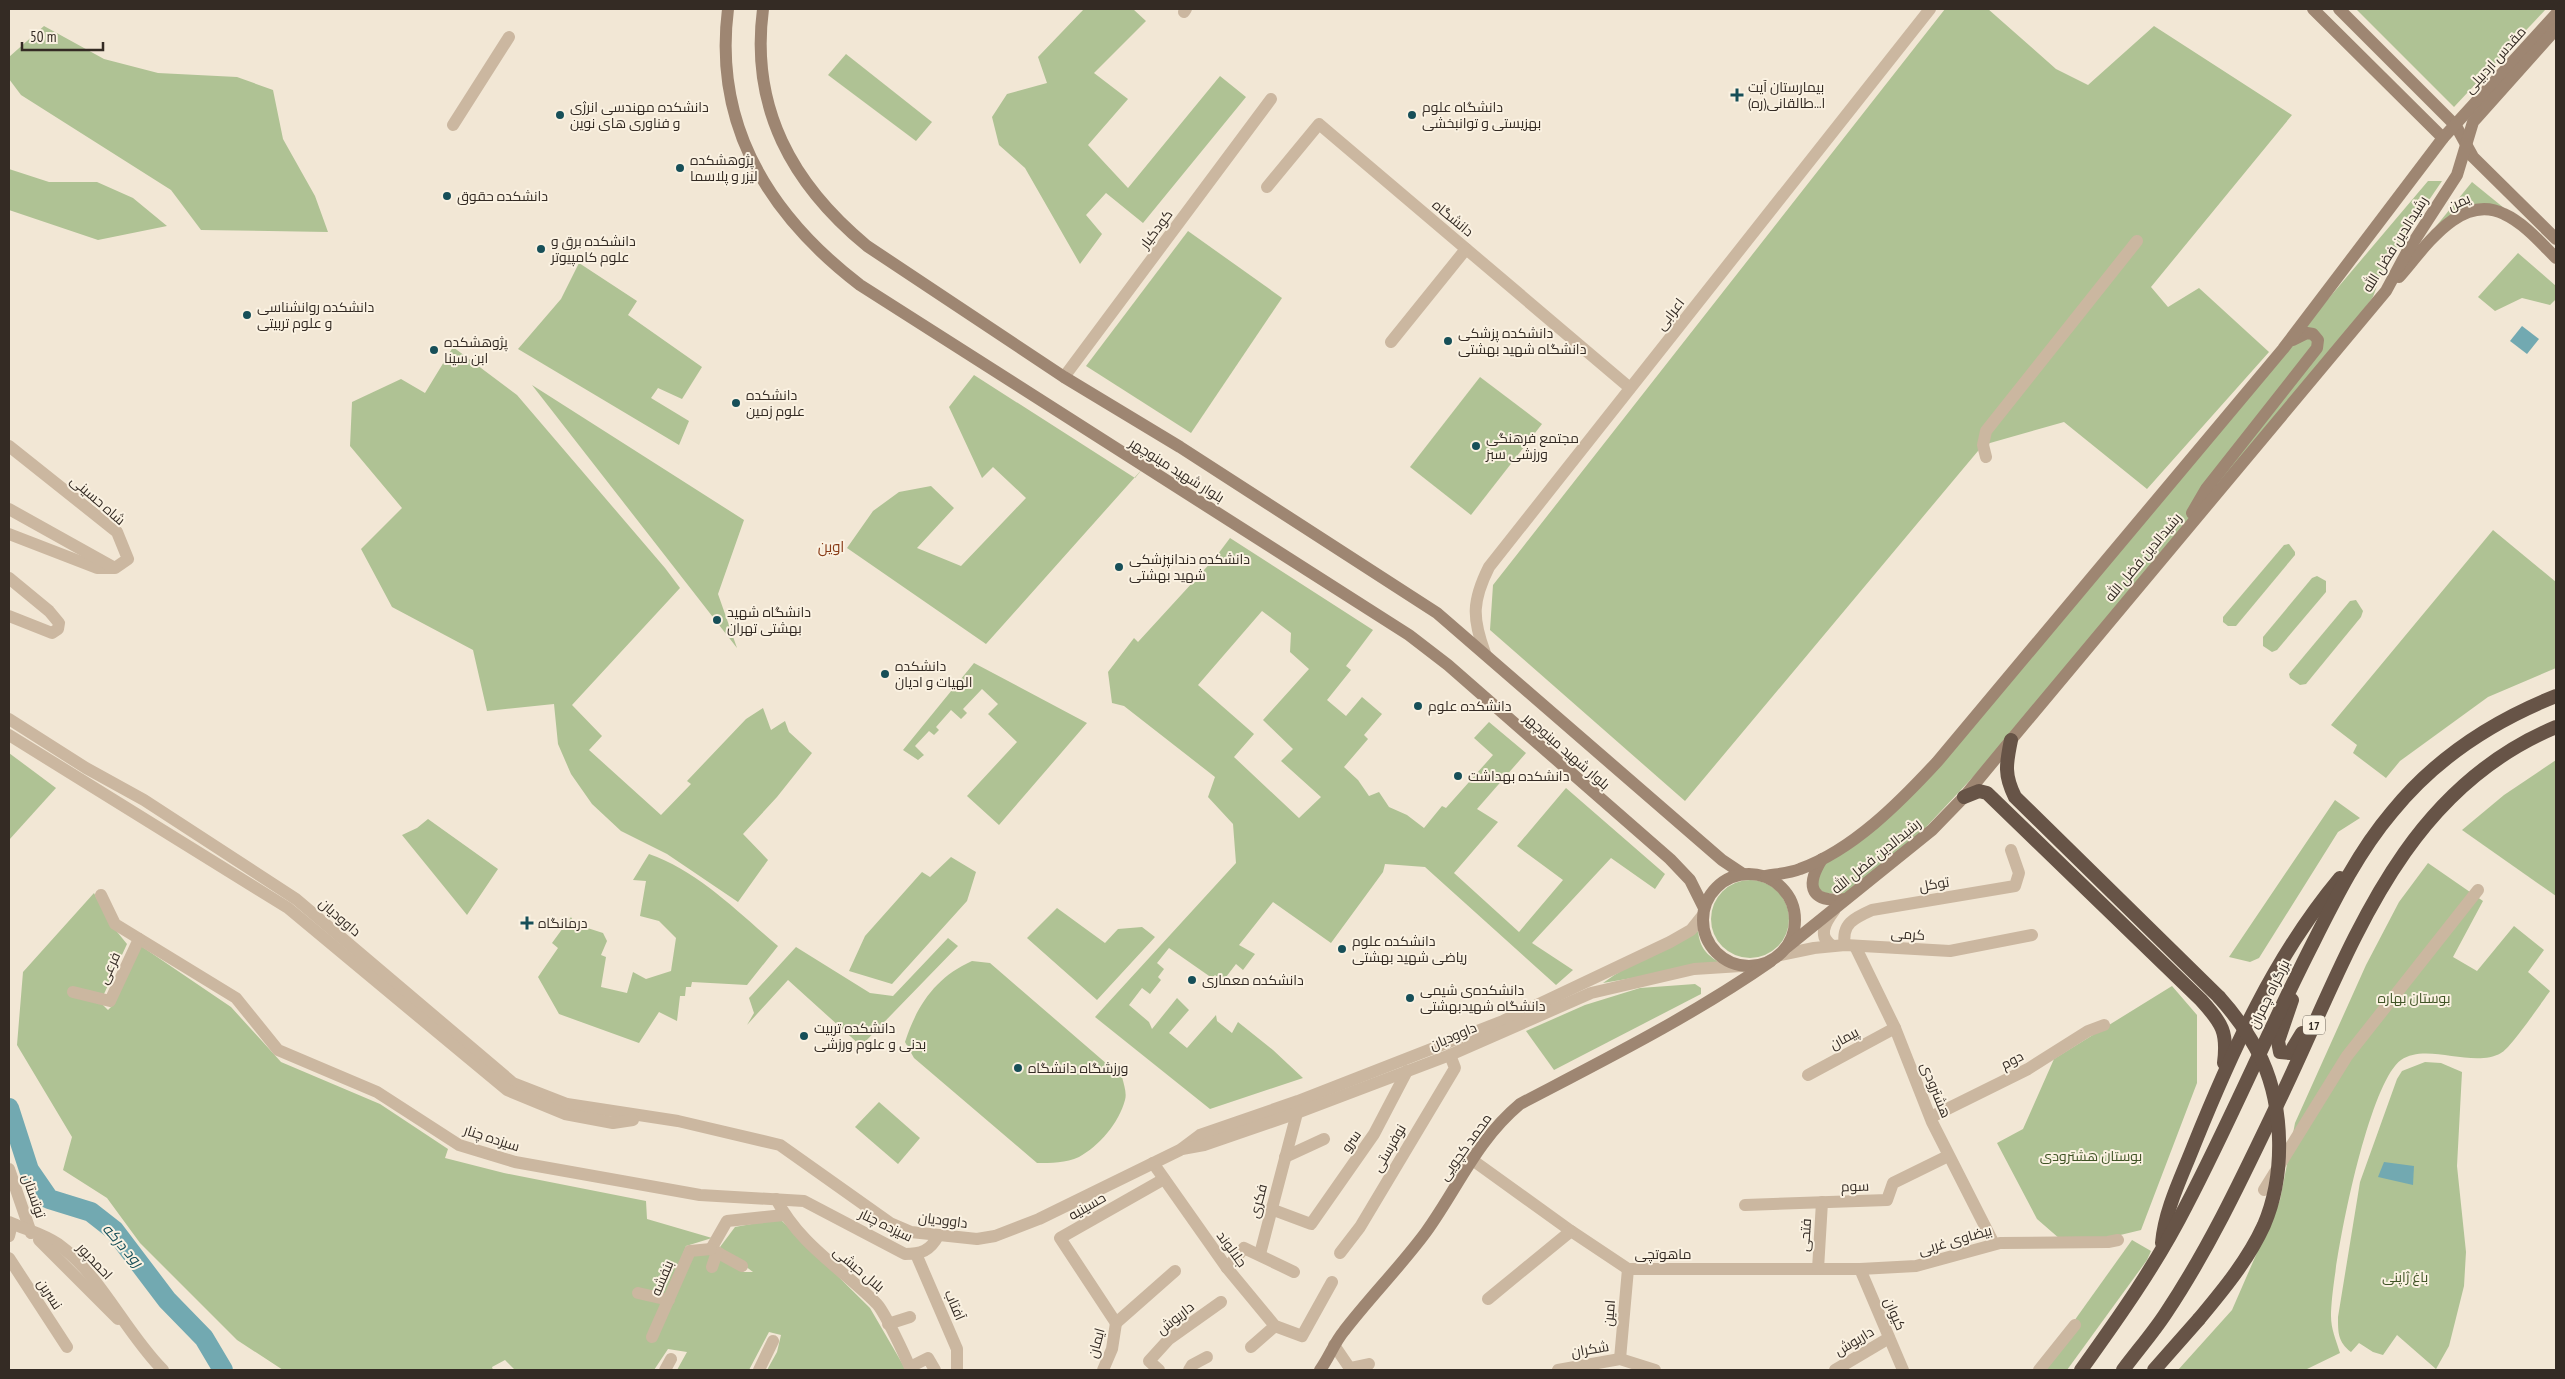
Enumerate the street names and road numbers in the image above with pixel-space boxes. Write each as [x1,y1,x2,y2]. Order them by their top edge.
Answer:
street label: مقدس اردبیلی [2460,23,2530,97]
street label: یمن [2445,189,2473,215]
street label: رشیدالدین فضل الله [2358,193,2432,295]
street label: دانشگاه [1429,196,1477,240]
street label: کودکیار [1135,206,1177,253]
street label: اعرابی [1652,294,1688,334]
street label: بلوار شهید مینوچهر [1125,433,1228,507]
street label: شاه حسینی [67,471,129,529]
street label: رشیدالدین فضل الله [2101,509,2185,605]
street label: بلوار شهید مینوچهر [1519,708,1614,794]
street label: رشیدالدین فضل الله [1828,814,1924,898]
street label: توکل [1917,872,1951,896]
street label: داوودیان [315,894,365,940]
street label: کرمی [1890,924,1926,944]
street label: فرعی [94,949,124,987]
street label: بزرگراه چمران [2245,956,2294,1032]
road number: 17 [2303,1016,2325,1034]
street label: داوودیان [1427,1018,1479,1054]
street label: پیمان [1826,1023,1863,1054]
street label: دوم [1998,1047,2027,1074]
street label: هشترودی [1917,1060,1955,1120]
street label: محمد کچویی [1435,1110,1496,1185]
street label: سیزده چنار [461,1120,522,1156]
street label: نوفرستی [1368,1121,1410,1175]
street label: سرو [1337,1126,1365,1156]
street label: توتستان [18,1172,50,1221]
street label: سوم [1840,1177,1870,1196]
street label: فکری [1245,1182,1271,1220]
street label: حسینیه [1065,1188,1109,1224]
street label: سیزده چنار [855,1204,916,1247]
street label: داوودیان [917,1208,969,1232]
street label: فتحی [1795,1218,1815,1252]
street label: بیضاوی غربی [1916,1221,1994,1259]
street label: جلالوند [1213,1227,1251,1271]
street label: احمدپور [72,1238,117,1284]
street label: بلال حبشی [830,1242,888,1296]
street label: ماهوتچی [1635,1245,1691,1264]
street label: بنفشه [646,1257,678,1299]
street label: نسرین [33,1275,67,1313]
street label: آفتاب [941,1287,970,1323]
street label: کیوان [1880,1295,1910,1333]
street label: داریوش [1153,1298,1197,1338]
street label: امین [1599,1299,1619,1327]
street label: داریوش [1831,1322,1877,1360]
street label: ایمان [1083,1326,1109,1360]
street label: شکران [1570,1337,1610,1361]

